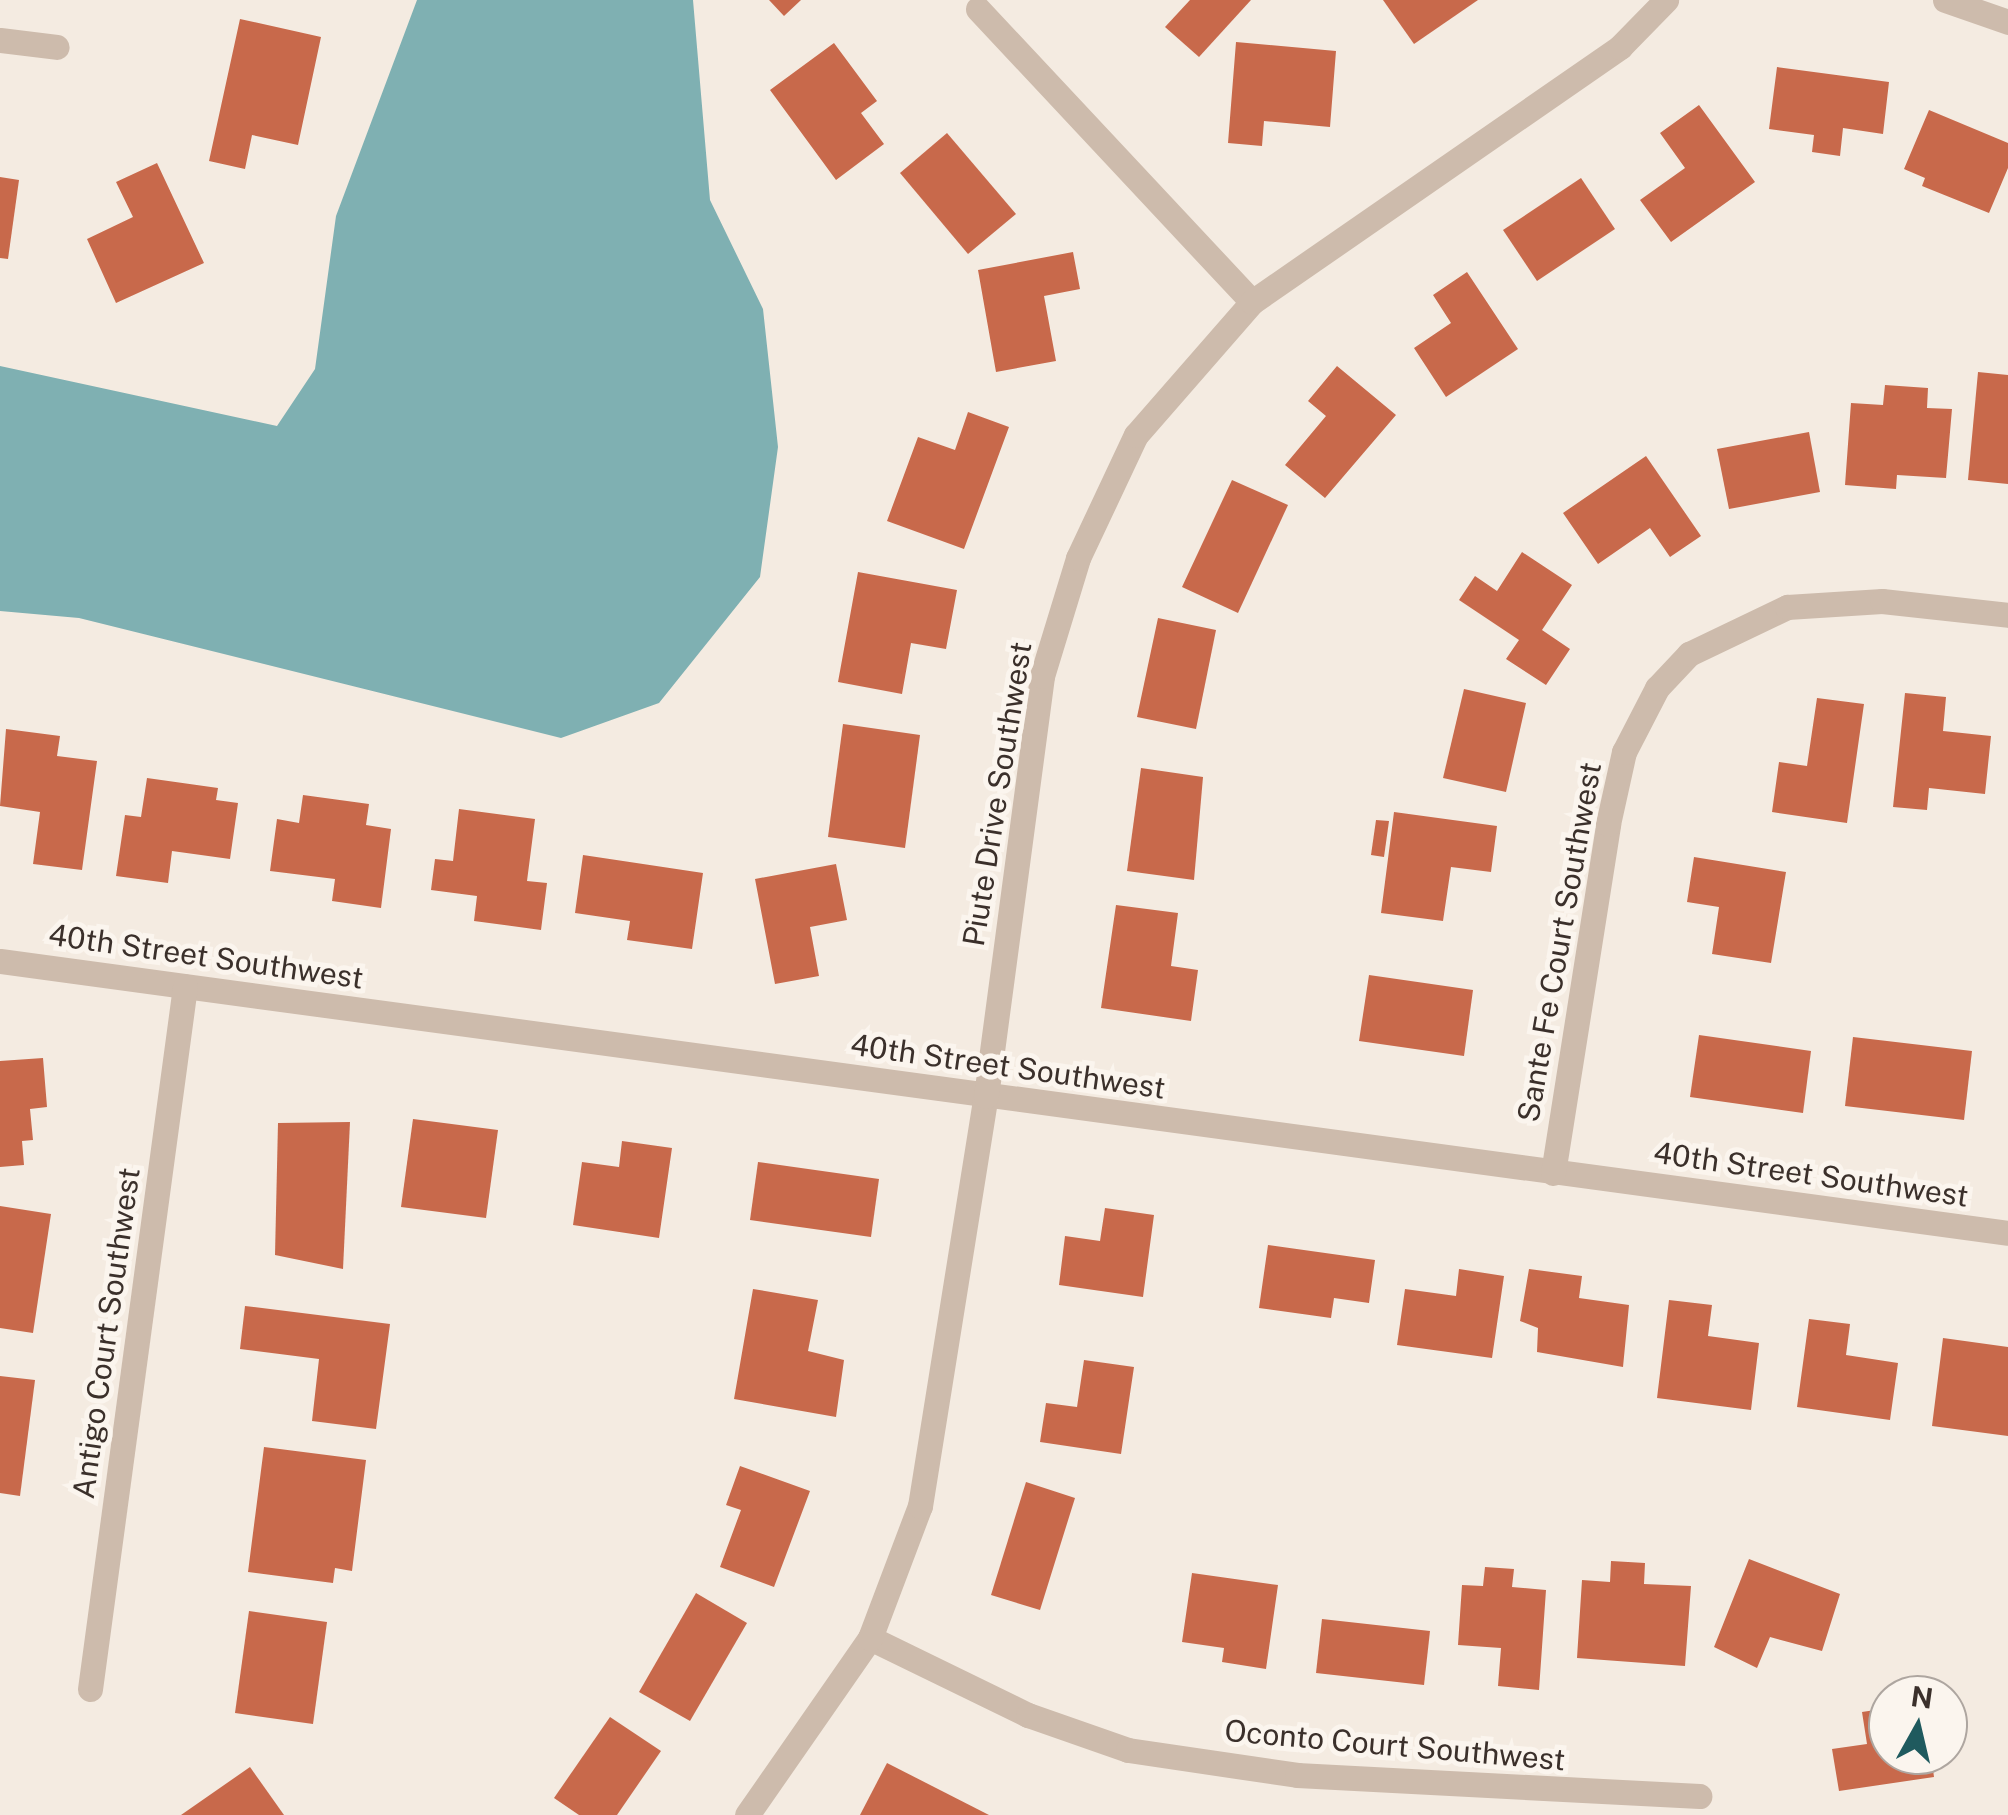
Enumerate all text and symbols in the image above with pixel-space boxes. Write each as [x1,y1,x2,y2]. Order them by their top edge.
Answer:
street label: Piute Drive Southwest [955,639,1039,949]
street label: Sante Fe Court Southwest [1510,759,1608,1125]
street label: 40th Street Southwest [46,916,366,996]
street label: 40th Street Southwest [848,1026,1168,1106]
street label: 40th Street Southwest [1651,1134,1971,1214]
street label: Antigo Court Southwest [65,1165,147,1501]
north arrow [1868,1675,1968,1775]
text: N [1909,1679,1935,1715]
street label: Oconto Court Southwest [1223,1712,1567,1778]

